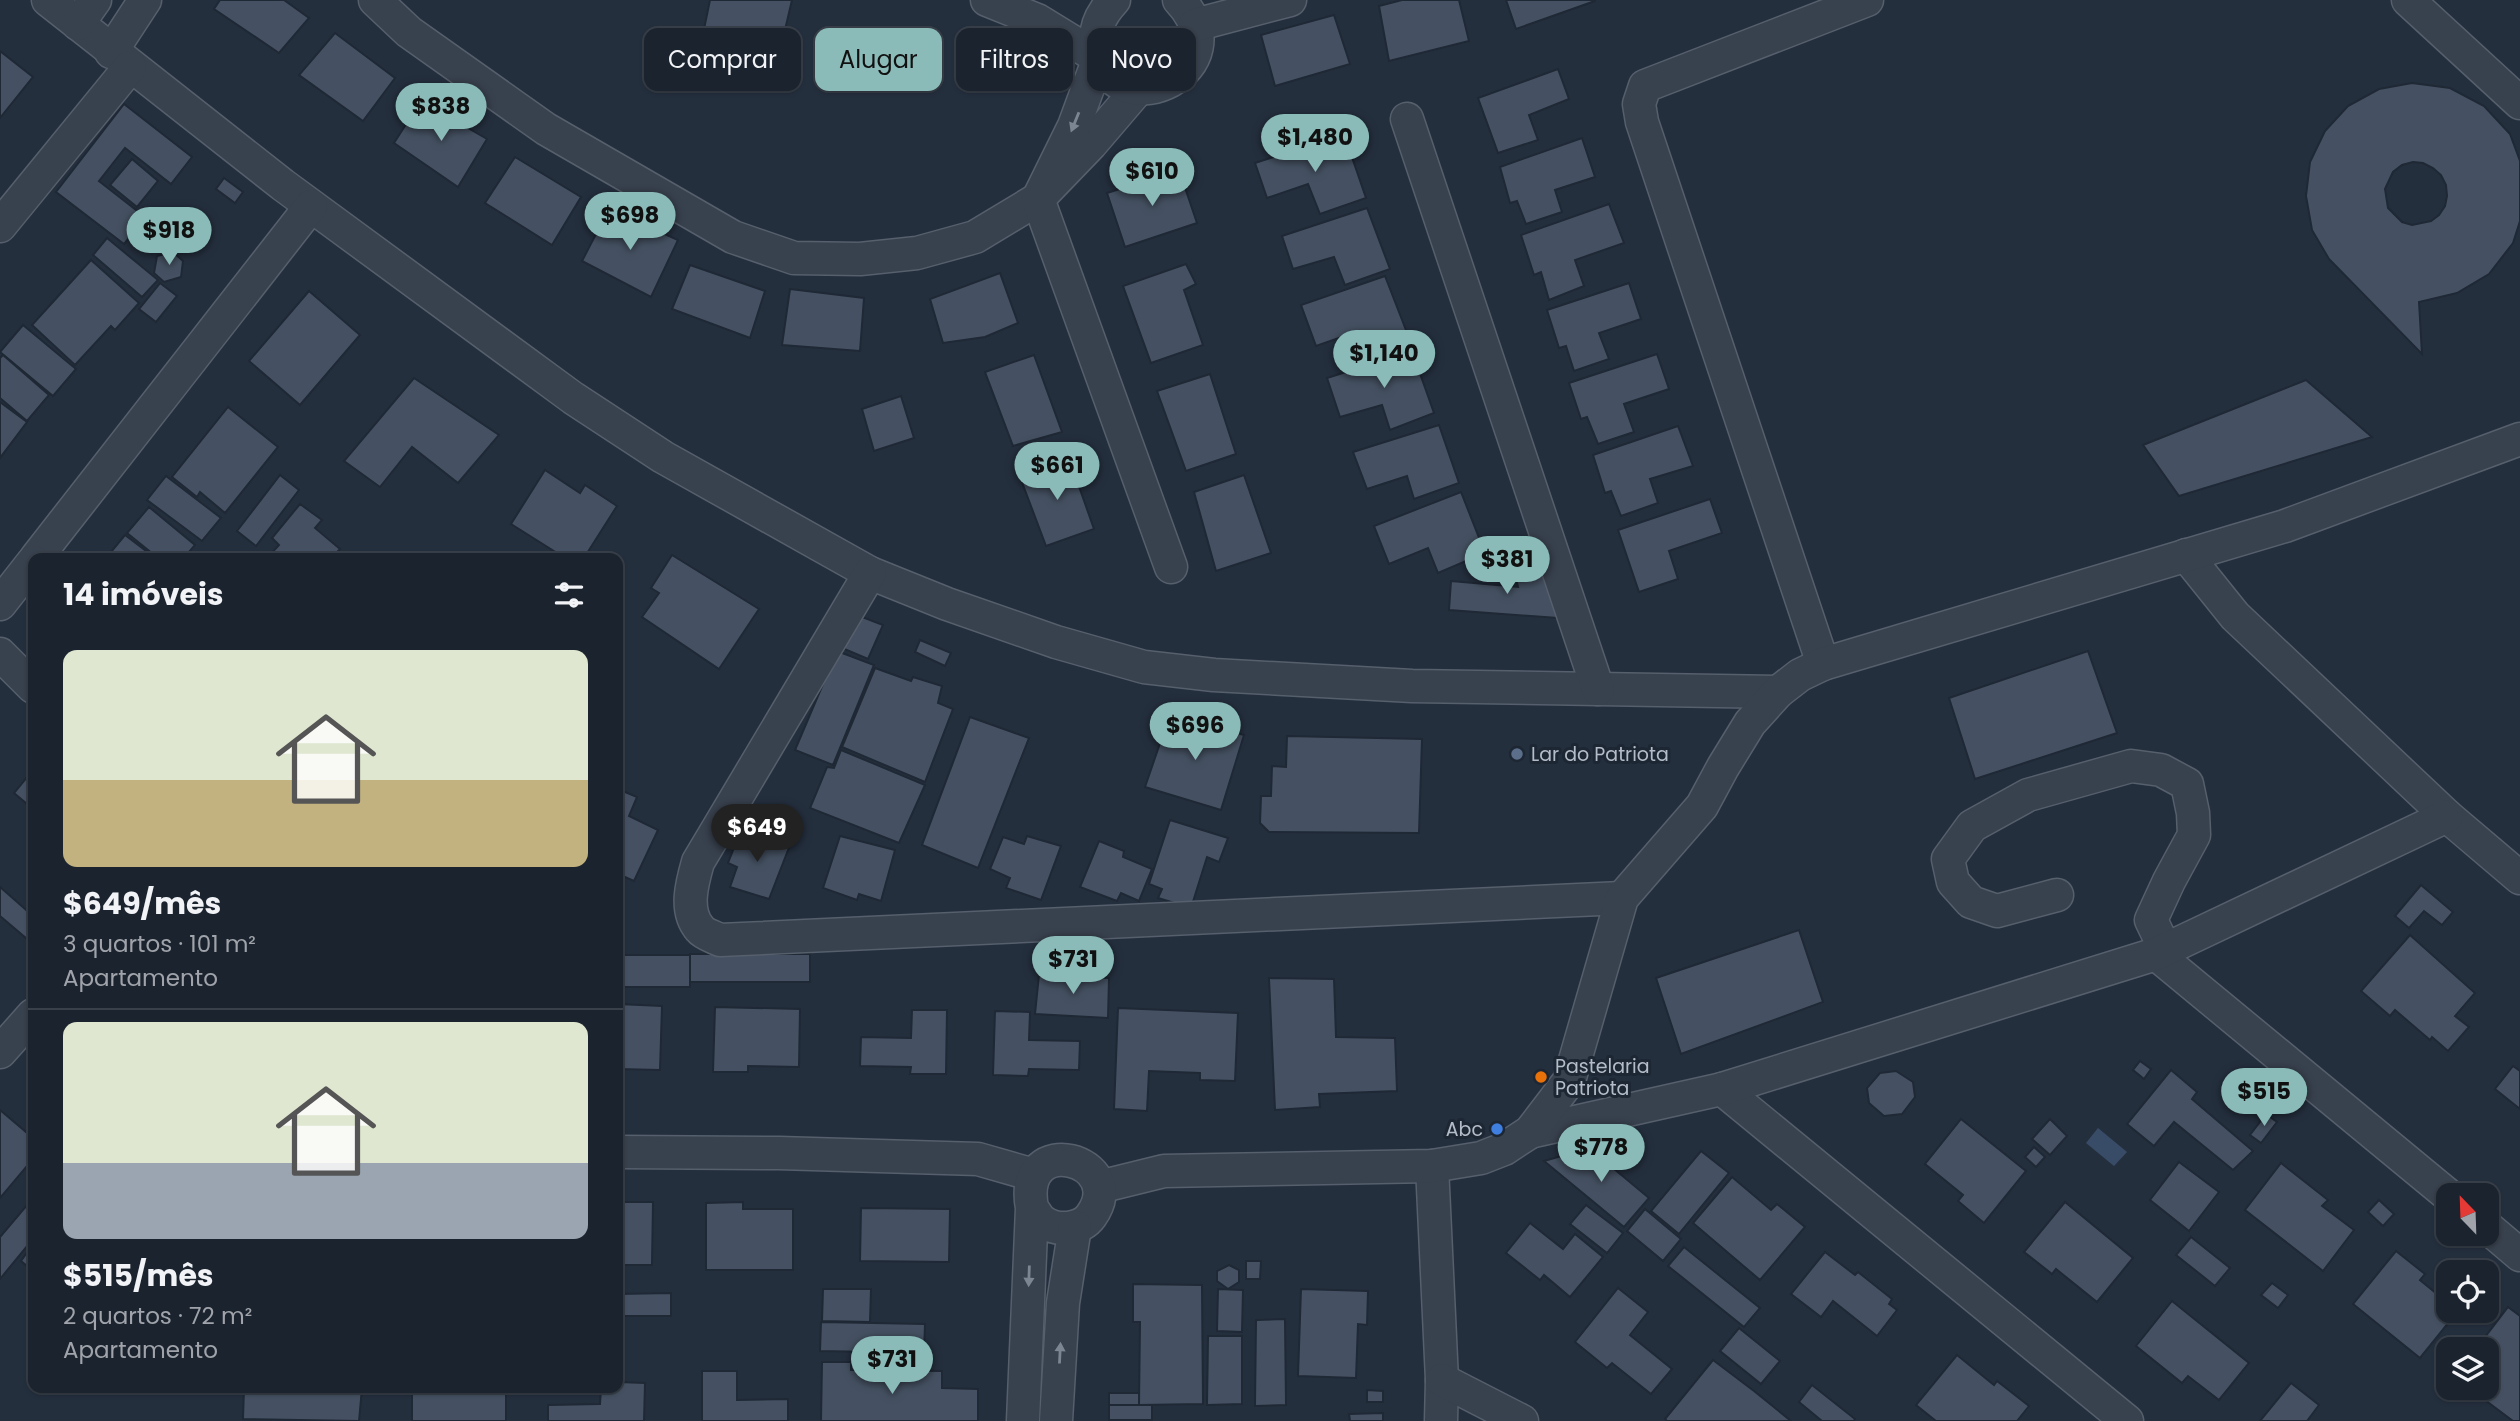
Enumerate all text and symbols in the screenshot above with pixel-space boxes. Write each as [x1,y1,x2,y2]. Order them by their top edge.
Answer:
chip: Comprar [644,28,801,91]
chip: Alugar [815,28,942,91]
chip: Filtros [956,28,1073,91]
chip: Novo [1087,28,1196,91]
pin: $838 [400,83,482,143]
text: $838 [412,90,470,122]
one-way arrow [1070,112,1081,133]
pin: $1,480 [1258,114,1372,174]
text: $1,480 [1277,121,1353,153]
pin: $610 [1111,148,1193,208]
text: $610 [1125,155,1179,187]
pin: $698 [589,192,671,252]
text: $698 [601,199,659,231]
pin: $918 [128,208,210,267]
text: $918 [143,214,195,246]
pin: $1,140 [1327,330,1441,390]
text: $1,140 [1349,337,1419,369]
pin: $661 [1016,442,1098,502]
text: $661 [1030,449,1084,481]
pin: $381 [1466,536,1548,596]
text: $381 [1481,543,1533,575]
text: 14 imóveis [63,573,224,616]
icon: filters [550,576,588,614]
icon: home [263,696,389,822]
pin: $696 [1154,702,1236,762]
text: $696 [1166,709,1224,741]
place label: Lar do Patriota [1531,741,1669,768]
marker: Lar do Patriota [1509,746,1525,762]
pin: $649 [716,804,798,864]
text: $649 [727,811,787,843]
text: $649/mês [63,882,221,925]
text: 3 quartos · 101 m² [63,928,256,960]
pin: $731 [1032,936,1114,996]
text: $731 [1048,943,1098,975]
text: Apartamento [63,962,218,994]
place label: Pastelaria Patriota [1555,1053,1650,1102]
icon: home [263,1068,389,1194]
pin: $515 [2223,1068,2305,1128]
marker: Pastelaria Patriota [1533,1069,1549,1085]
text: $515 [2237,1075,2291,1107]
place label: Abc [1446,1116,1483,1143]
marker: Abc [1489,1121,1505,1137]
pin: $778 [1560,1124,1642,1184]
text: $778 [1574,1131,1628,1163]
north arrow [2436,1183,2499,1246]
map controls [2436,1183,2499,1400]
text: $515/mês [63,1254,214,1297]
button: locate [2436,1260,2499,1323]
one-way arrow [1023,1265,1034,1287]
text: 2 quartos · 72 m² [63,1300,252,1332]
text: Apartamento [63,1334,218,1366]
pin: $731 [851,1336,933,1396]
button: layers [2436,1337,2499,1400]
one-way arrow [1055,1342,1066,1364]
text: $731 [867,1343,917,1375]

